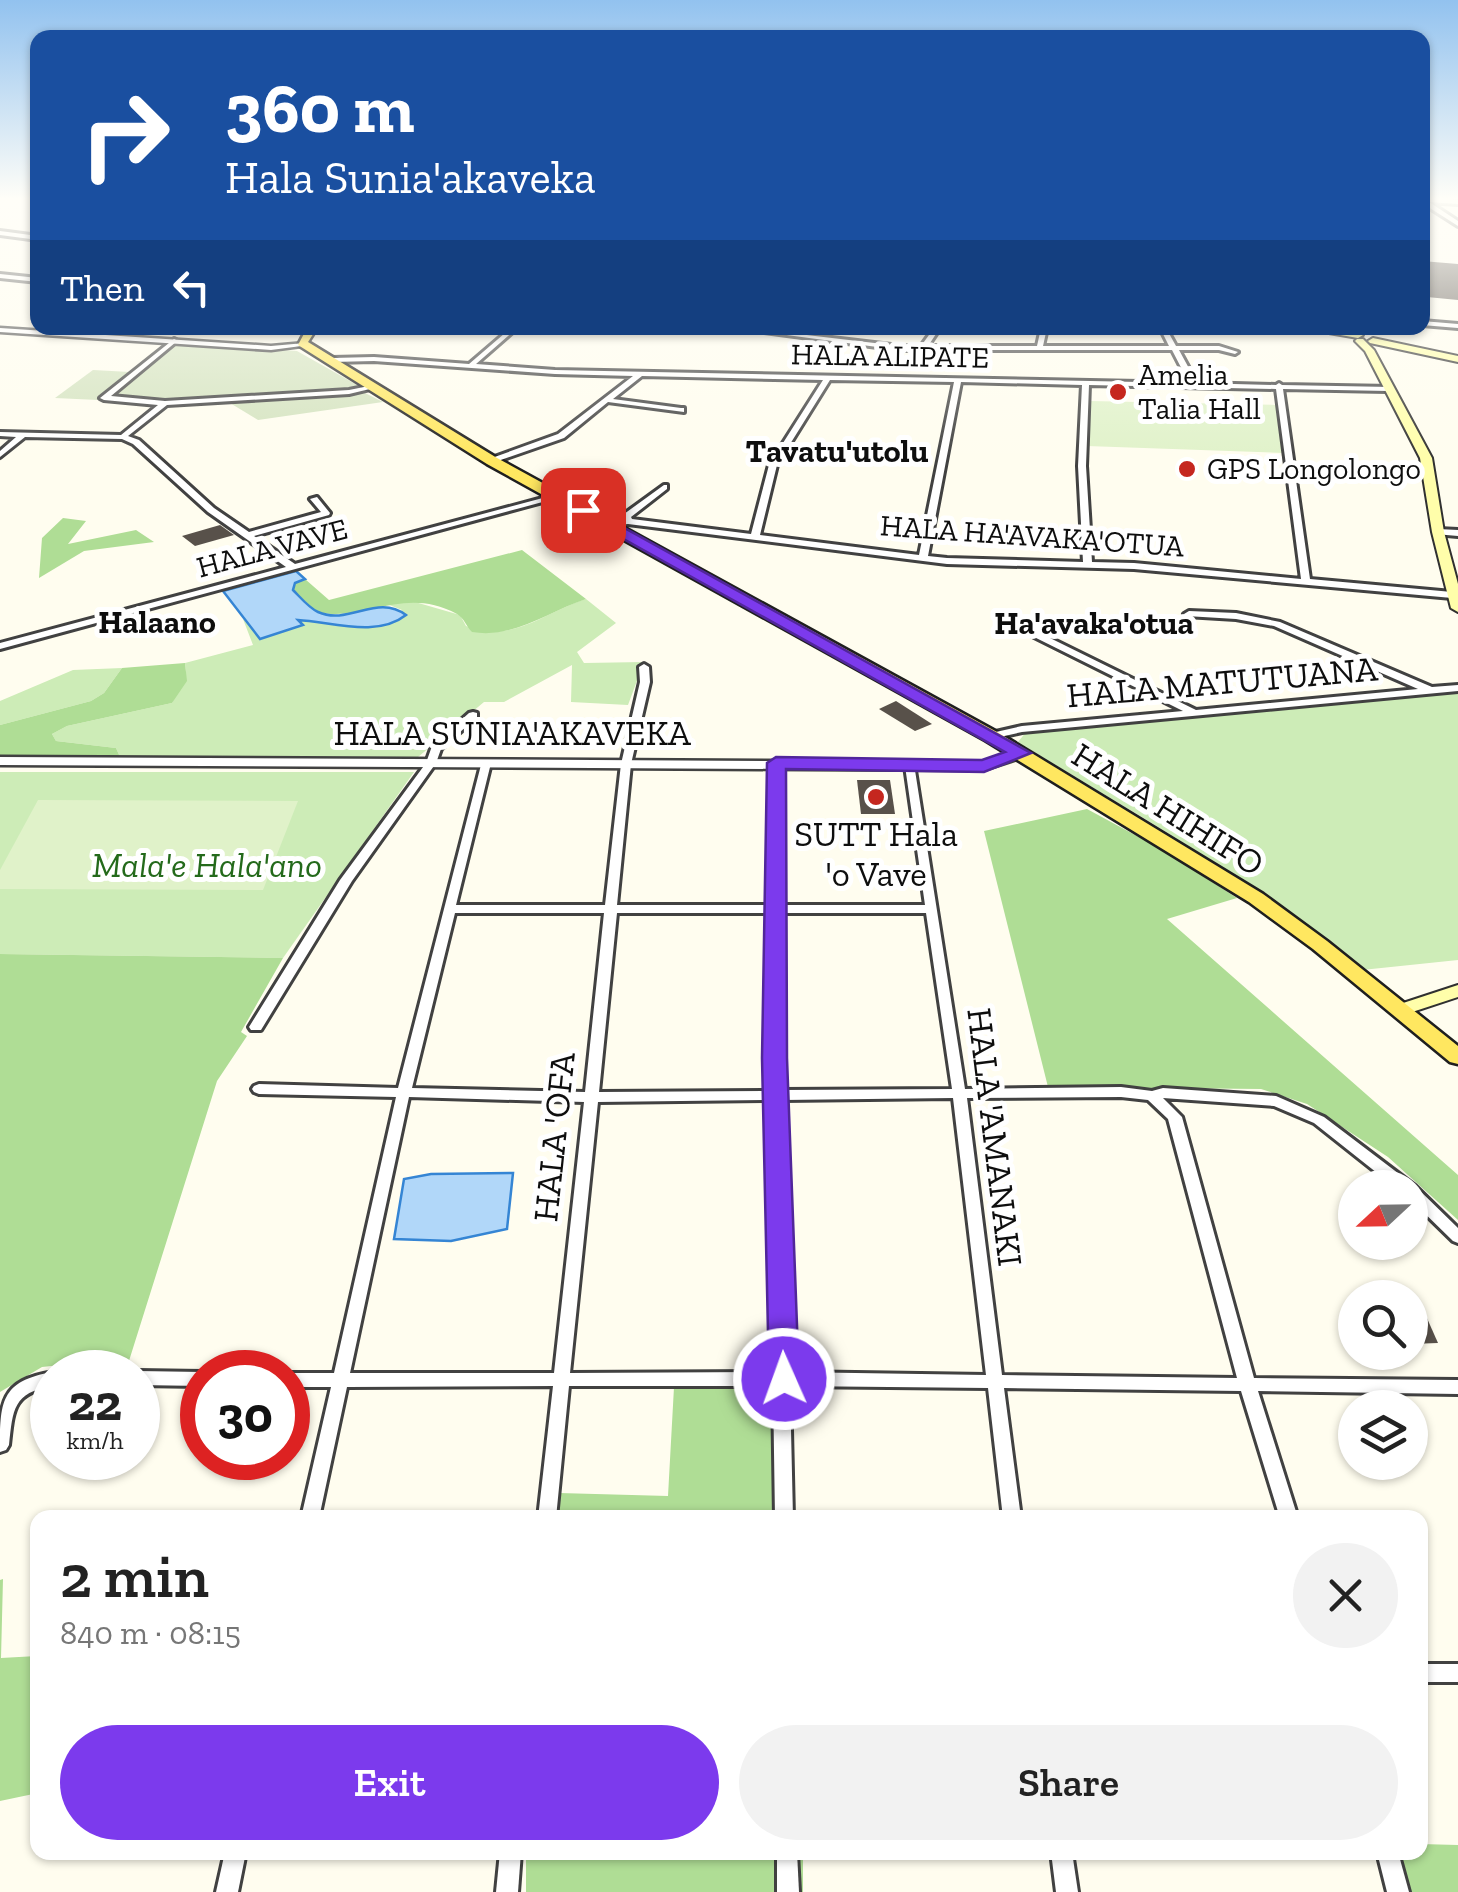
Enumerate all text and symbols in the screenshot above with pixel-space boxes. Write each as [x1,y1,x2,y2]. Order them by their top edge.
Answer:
text: 360 m [225,66,415,150]
icon: right [60,70,190,200]
text: Hala Sunia'akaveka [225,151,596,205]
icon: left [164,260,219,315]
text: Then [60,265,144,311]
street label: HALA ALIPATE [791,336,989,376]
place label: Amelia Talia Hall [1138,357,1261,427]
marker: Amelia Talia Hall [1107,381,1129,403]
district label: Tavatu'utolu [746,432,929,470]
place label: GPS Longolongo [1207,451,1421,487]
marker: GPS Longolongo [1176,458,1198,480]
pin [541,468,626,553]
icon: arrive [556,483,611,538]
street label: HALA HA'AVAKA'OTUA [879,507,1186,565]
street label: HALA VAVE [193,511,351,585]
district label: Halaano [98,603,216,641]
district label: Ha'avaka'otua [994,604,1194,642]
street label: HALA MATUTUANA [1065,647,1379,717]
street label: HALA SUNIA'AKAVEKA [333,712,691,754]
street label: HALA HIHIFO [1064,733,1272,885]
marker: SUTT Hala 'o Vave [865,786,887,808]
place label: SUTT Hala 'o Vave [794,813,958,895]
park label: Mala'e Hala'ano [92,844,322,886]
street label: HALA 'AMANAKI [958,1005,1032,1269]
street label: HALA 'OFA [524,1050,584,1224]
north arrow [1338,1170,1428,1260]
map controls [1338,1170,1428,1480]
button: search [1338,1280,1428,1370]
position arrow [732,1327,836,1431]
speed limit sign: 30 [180,1350,310,1480]
text: 22 [68,1373,122,1433]
button: layers [1338,1390,1428,1480]
text: km/h [66,1425,124,1455]
text: 2 min [60,1540,209,1612]
button: close [1293,1543,1398,1648]
text: 840 m · 08:15 [60,1614,241,1652]
button: Exit [60,1725,719,1840]
button: Share [739,1725,1398,1840]

